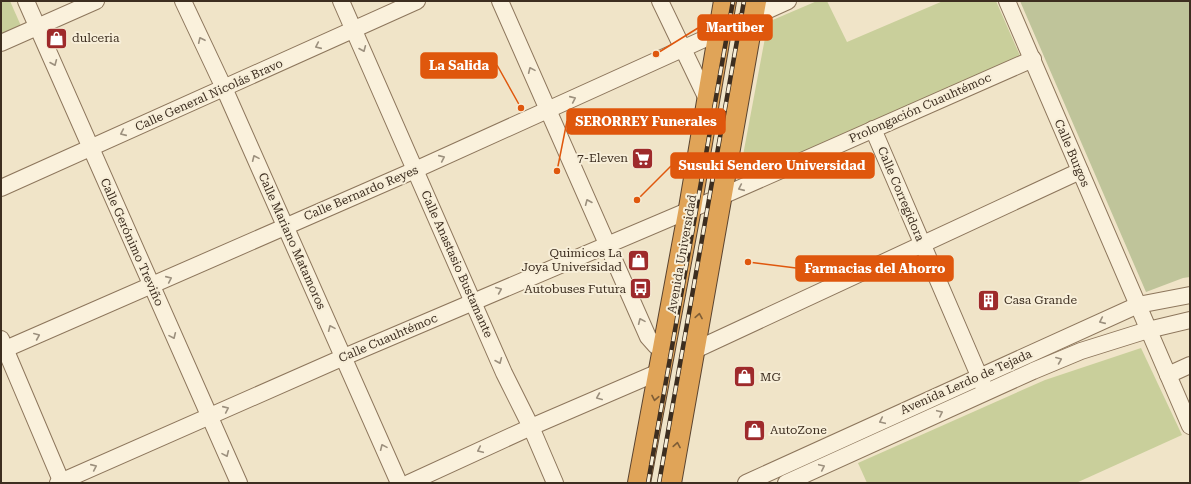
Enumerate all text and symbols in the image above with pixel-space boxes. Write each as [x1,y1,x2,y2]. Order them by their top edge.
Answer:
callout: Martiber [698,15,772,40]
text: Martiber [706,20,764,35]
shop icon: dulceria [43,25,69,51]
place label: dulceria [72,31,120,45]
one-way arrow [198,37,206,44]
one-way arrow [314,41,321,49]
one-way arrow [358,45,366,53]
callout: La Salida [421,53,497,78]
street label: Calle General Nicolás Bravo [133,56,285,134]
one-way arrow [49,58,57,66]
text: La Salida [429,58,489,73]
one-way arrow [528,66,536,74]
street label: Prolongación Cuauhtémoc [847,70,994,146]
one-way arrow [569,96,576,104]
callout: SERORREY Funerales [567,109,725,134]
text: SERORREY Funerales [575,114,717,129]
street label: Calle Burgos [1052,117,1093,189]
one-way arrow [119,129,126,137]
supermarket icon: 7-Eleven [630,145,656,171]
street label: Calle Corregidora [875,145,927,244]
place label: 7-Eleven [577,151,628,165]
callout: Susuki Sendero Universidad [671,153,874,178]
one-way arrow [252,155,260,163]
one-way arrow [437,155,445,163]
text: Susuki Sendero Universidad [678,158,866,173]
street label: Calle Bernardo Reyes [302,162,420,223]
street label: Calle Mariano Matamoros [255,170,329,312]
street label: Calle Gerónimo Treviño [97,176,167,308]
one-way arrow [737,183,744,191]
street label: Calle Anastasio Bustamante [418,188,496,340]
street label: Avenida Universidad [665,193,699,315]
one-way arrow [585,199,593,206]
place label: Quimicos La Joya Universidad [521,246,622,274]
shop icon: Quimicos La Joya Universidad [625,247,651,273]
callout: Farmacias del Ahorro [796,256,953,281]
text: Farmacias del Ahorro [804,261,946,276]
one-way arrow [165,275,172,283]
bus stop icon: Autobuses Futura [628,276,654,302]
place label: Autobuses Futura [524,282,626,296]
one-way arrow [495,286,502,294]
building icon: Casa Grande [975,287,1001,313]
place label: Casa Grande [1004,293,1077,307]
street label: Calle Cuauhtémoc [336,311,440,365]
one-way arrow [694,313,703,320]
one-way arrow [1099,316,1107,324]
one-way arrow [638,317,646,325]
one-way arrow [328,325,336,333]
one-way arrow [168,331,176,339]
one-way arrow [32,333,40,341]
street label: Avenida Lerdo de Tejada [898,346,1034,417]
one-way arrow [494,356,502,364]
one-way arrow [1056,357,1063,365]
shop icon: MG [732,364,758,390]
place label: MG [760,370,781,384]
one-way arrow [596,393,603,401]
one-way arrow [652,395,660,401]
one-way arrow [222,406,229,414]
one-way arrow [936,410,944,418]
one-way arrow [878,416,886,424]
shop icon: AutoZone [742,417,768,443]
place label: AutoZone [770,423,827,437]
one-way arrow [673,442,681,448]
one-way arrow [380,444,388,451]
one-way arrow [477,445,485,453]
one-way arrow [221,450,229,458]
one-way arrow [91,464,98,472]
one-way arrow [818,464,825,472]

